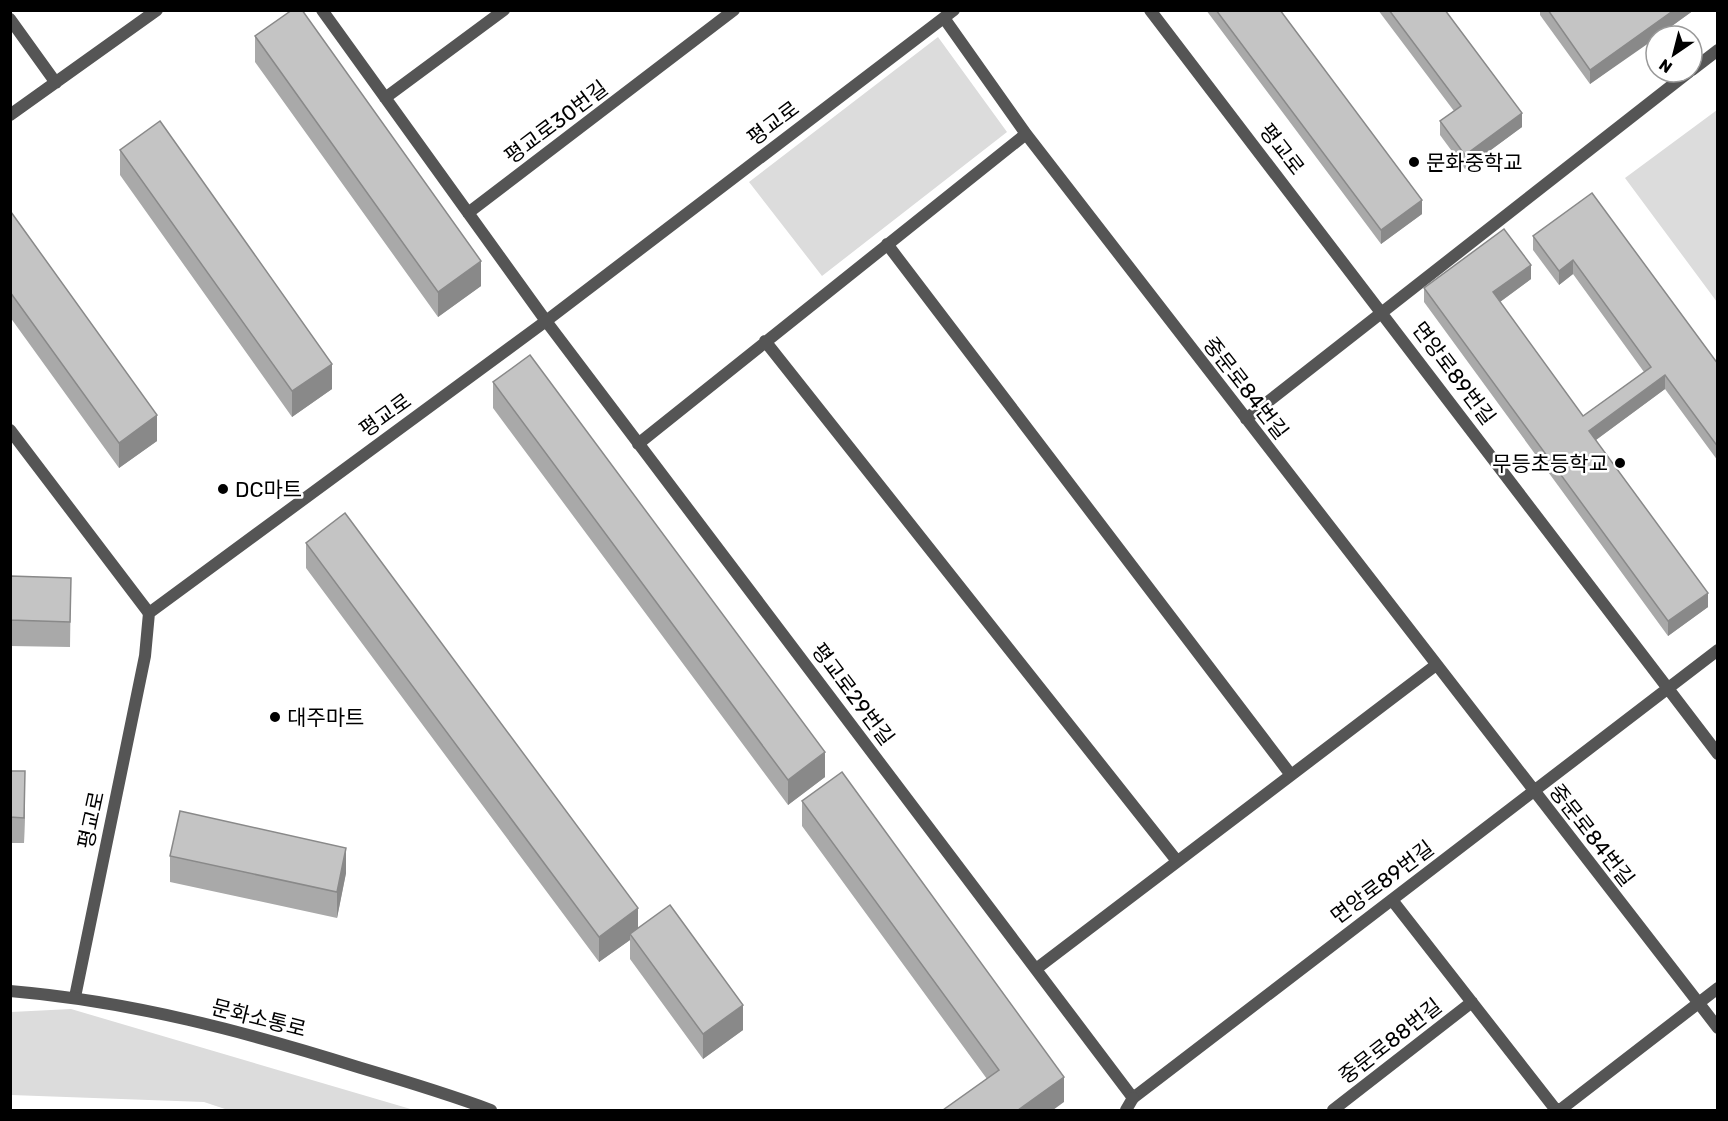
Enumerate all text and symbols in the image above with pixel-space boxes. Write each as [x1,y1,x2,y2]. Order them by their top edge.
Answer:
north arrow [1644,24,1704,84]
text: N [1656,55,1676,77]
street label: 평교로30번길 [500,75,612,169]
street label: 평교로 [742,96,804,150]
street label: 평교로 [1254,118,1310,180]
place label: 문화중학교 [1426,150,1523,175]
marker: 문화중학교 [1407,155,1421,169]
street label: 면앙로89번길 [1407,317,1501,429]
street label: 중문로84번길 [1198,332,1294,444]
street label: 평교로 [354,388,416,442]
place label: 무등초등학교 [1492,451,1608,476]
marker: 무등초등학교 [1613,456,1627,470]
place label: DC마트 [235,477,302,502]
marker: DC마트 [216,482,230,496]
street label: 평교로29번길 [806,638,900,750]
place label: 대주마트 [287,705,364,730]
marker: 대주마트 [268,710,282,724]
street label: 중문로84번길 [1544,779,1640,891]
street label: 평교로 [73,789,109,851]
street label: 면앙로89번길 [1326,835,1438,929]
street label: 중문로88번길 [1334,993,1446,1089]
street label: 문화소통로 [209,994,309,1042]

